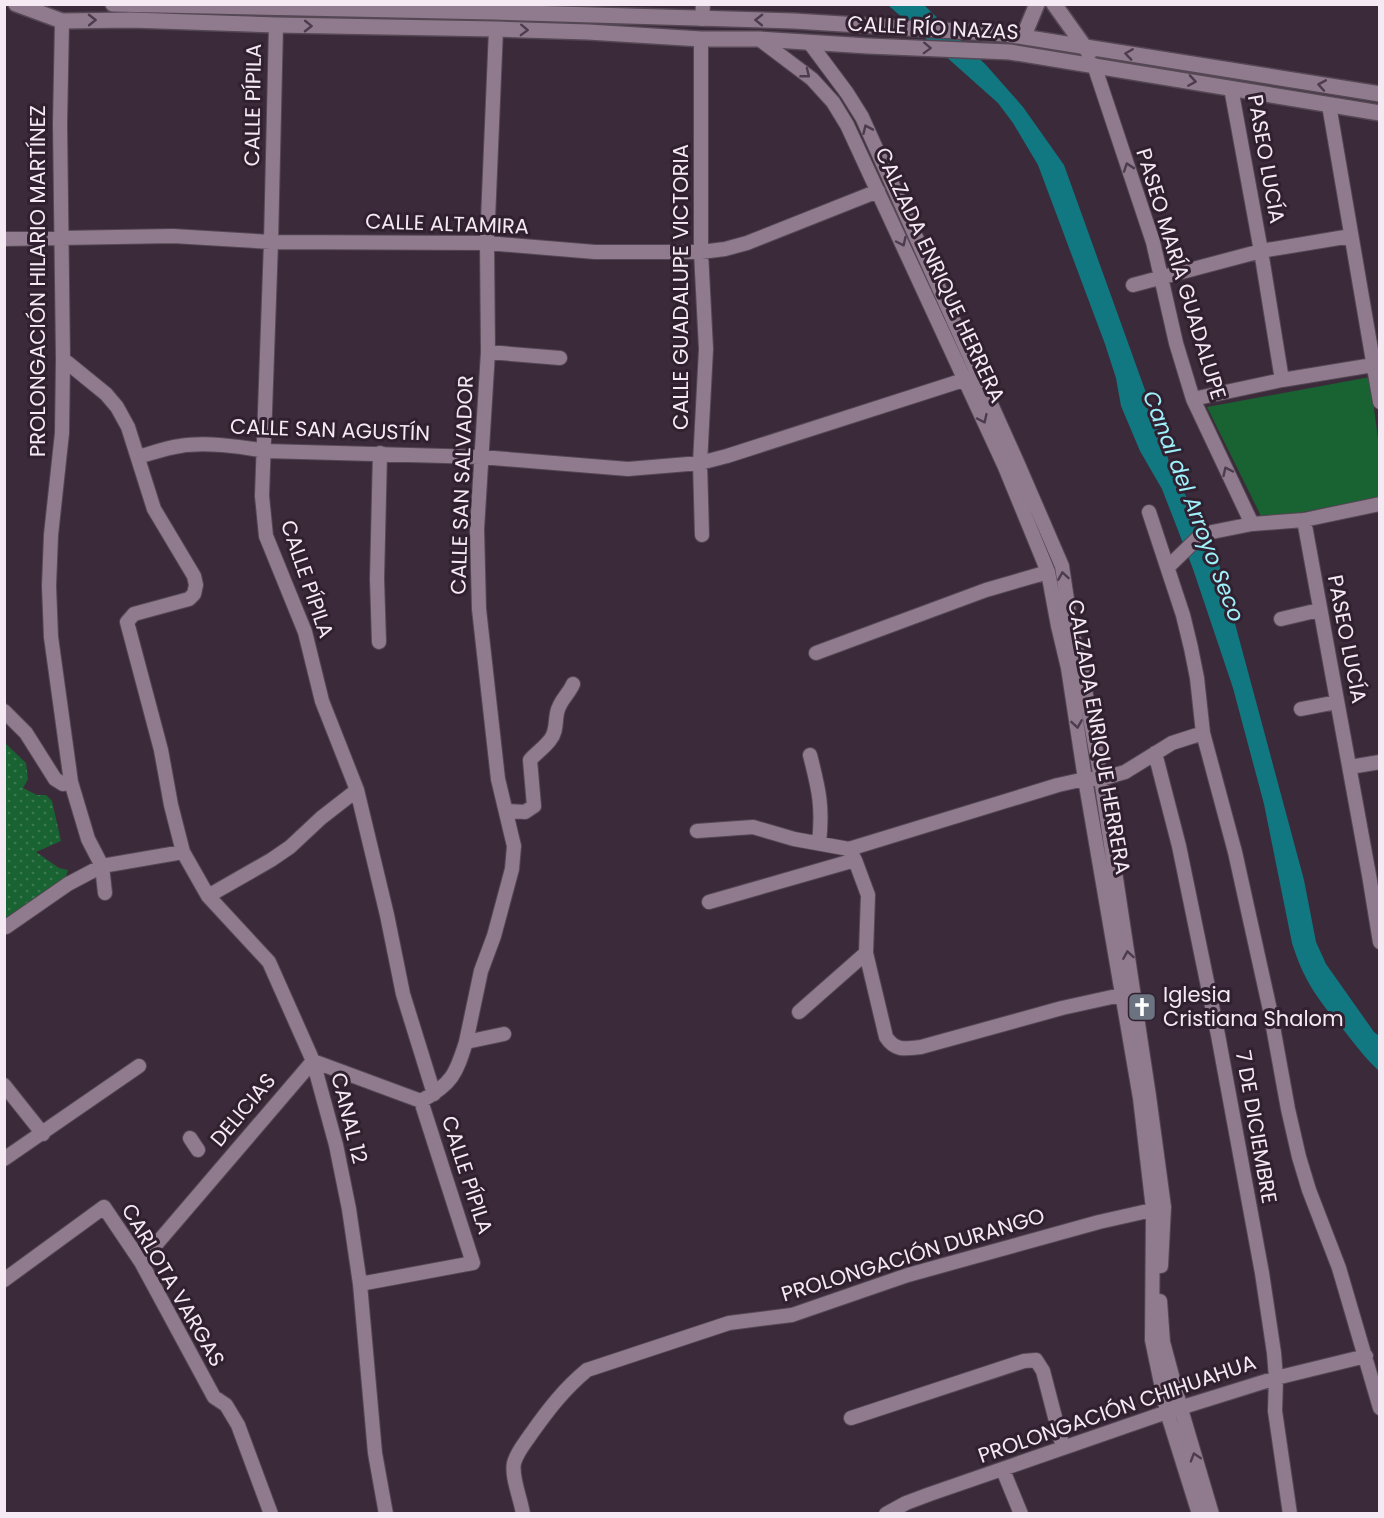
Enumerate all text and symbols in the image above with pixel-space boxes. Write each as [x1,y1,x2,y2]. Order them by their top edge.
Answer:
street label: CALLE RÍO NAZAS [847,9,1020,46]
one-way arrow [88,14,97,27]
one-way arrow [755,14,764,27]
one-way arrow [304,20,313,32]
one-way arrow [520,23,529,36]
one-way arrow [922,42,931,55]
street label: CALLE PÍPILA [237,43,268,167]
one-way arrow [1125,49,1134,61]
one-way arrow [799,67,810,78]
one-way arrow [1186,74,1196,87]
one-way arrow [1317,79,1326,91]
street label: PASEO LUCÍA [1241,92,1292,226]
street label: PROLONGACIÓN HILARIO MARTÍNEZ [23,105,52,457]
one-way arrow [862,124,874,135]
street label: CALZADA ENRIQUE HERRERA [868,142,1012,407]
street label: CALLE GUADALUPE VICTORIA [666,144,695,430]
street label: PASEO MARÍA GUADALUPE [1129,145,1234,403]
one-way arrow [1122,162,1135,173]
street label: CALLE ALTAMIRA [365,206,529,241]
one-way arrow [894,235,906,246]
street label: CALLE SAN SALVADOR [443,375,480,595]
water label: Canal del Arroyo Seco [1135,386,1252,626]
street label: CALLE SAN AGUSTÍN [230,412,430,447]
one-way arrow [975,413,987,424]
one-way arrow [1223,467,1235,478]
street label: CALLE PÍPILA [274,516,341,642]
one-way arrow [1057,572,1070,582]
street label: PASEO LUCÍA [1321,572,1374,706]
street label: CALZADA ENRIQUE HERRERA [1061,597,1138,877]
one-way arrow [1070,719,1082,729]
one-way arrow [1122,950,1134,959]
place label: Iglesia Cristiana Shalom [1163,980,1344,1033]
church icon: Iglesia Cristiana Shalom [1126,991,1158,1023]
street label: 7 DE DICIEMBRE [1229,1048,1284,1206]
street label: DELICIAS [203,1067,282,1153]
street label: CANAL 12 [324,1069,375,1166]
street label: CALLE PÍPILA [435,1112,500,1238]
street label: CARLOTA VARGAS [115,1198,232,1372]
street label: PROLONGACIÓN DURANGO [778,1201,1048,1308]
street label: PROLONGACIÓN CHIHUAHUA [974,1347,1260,1470]
one-way arrow [1190,1453,1202,1463]

